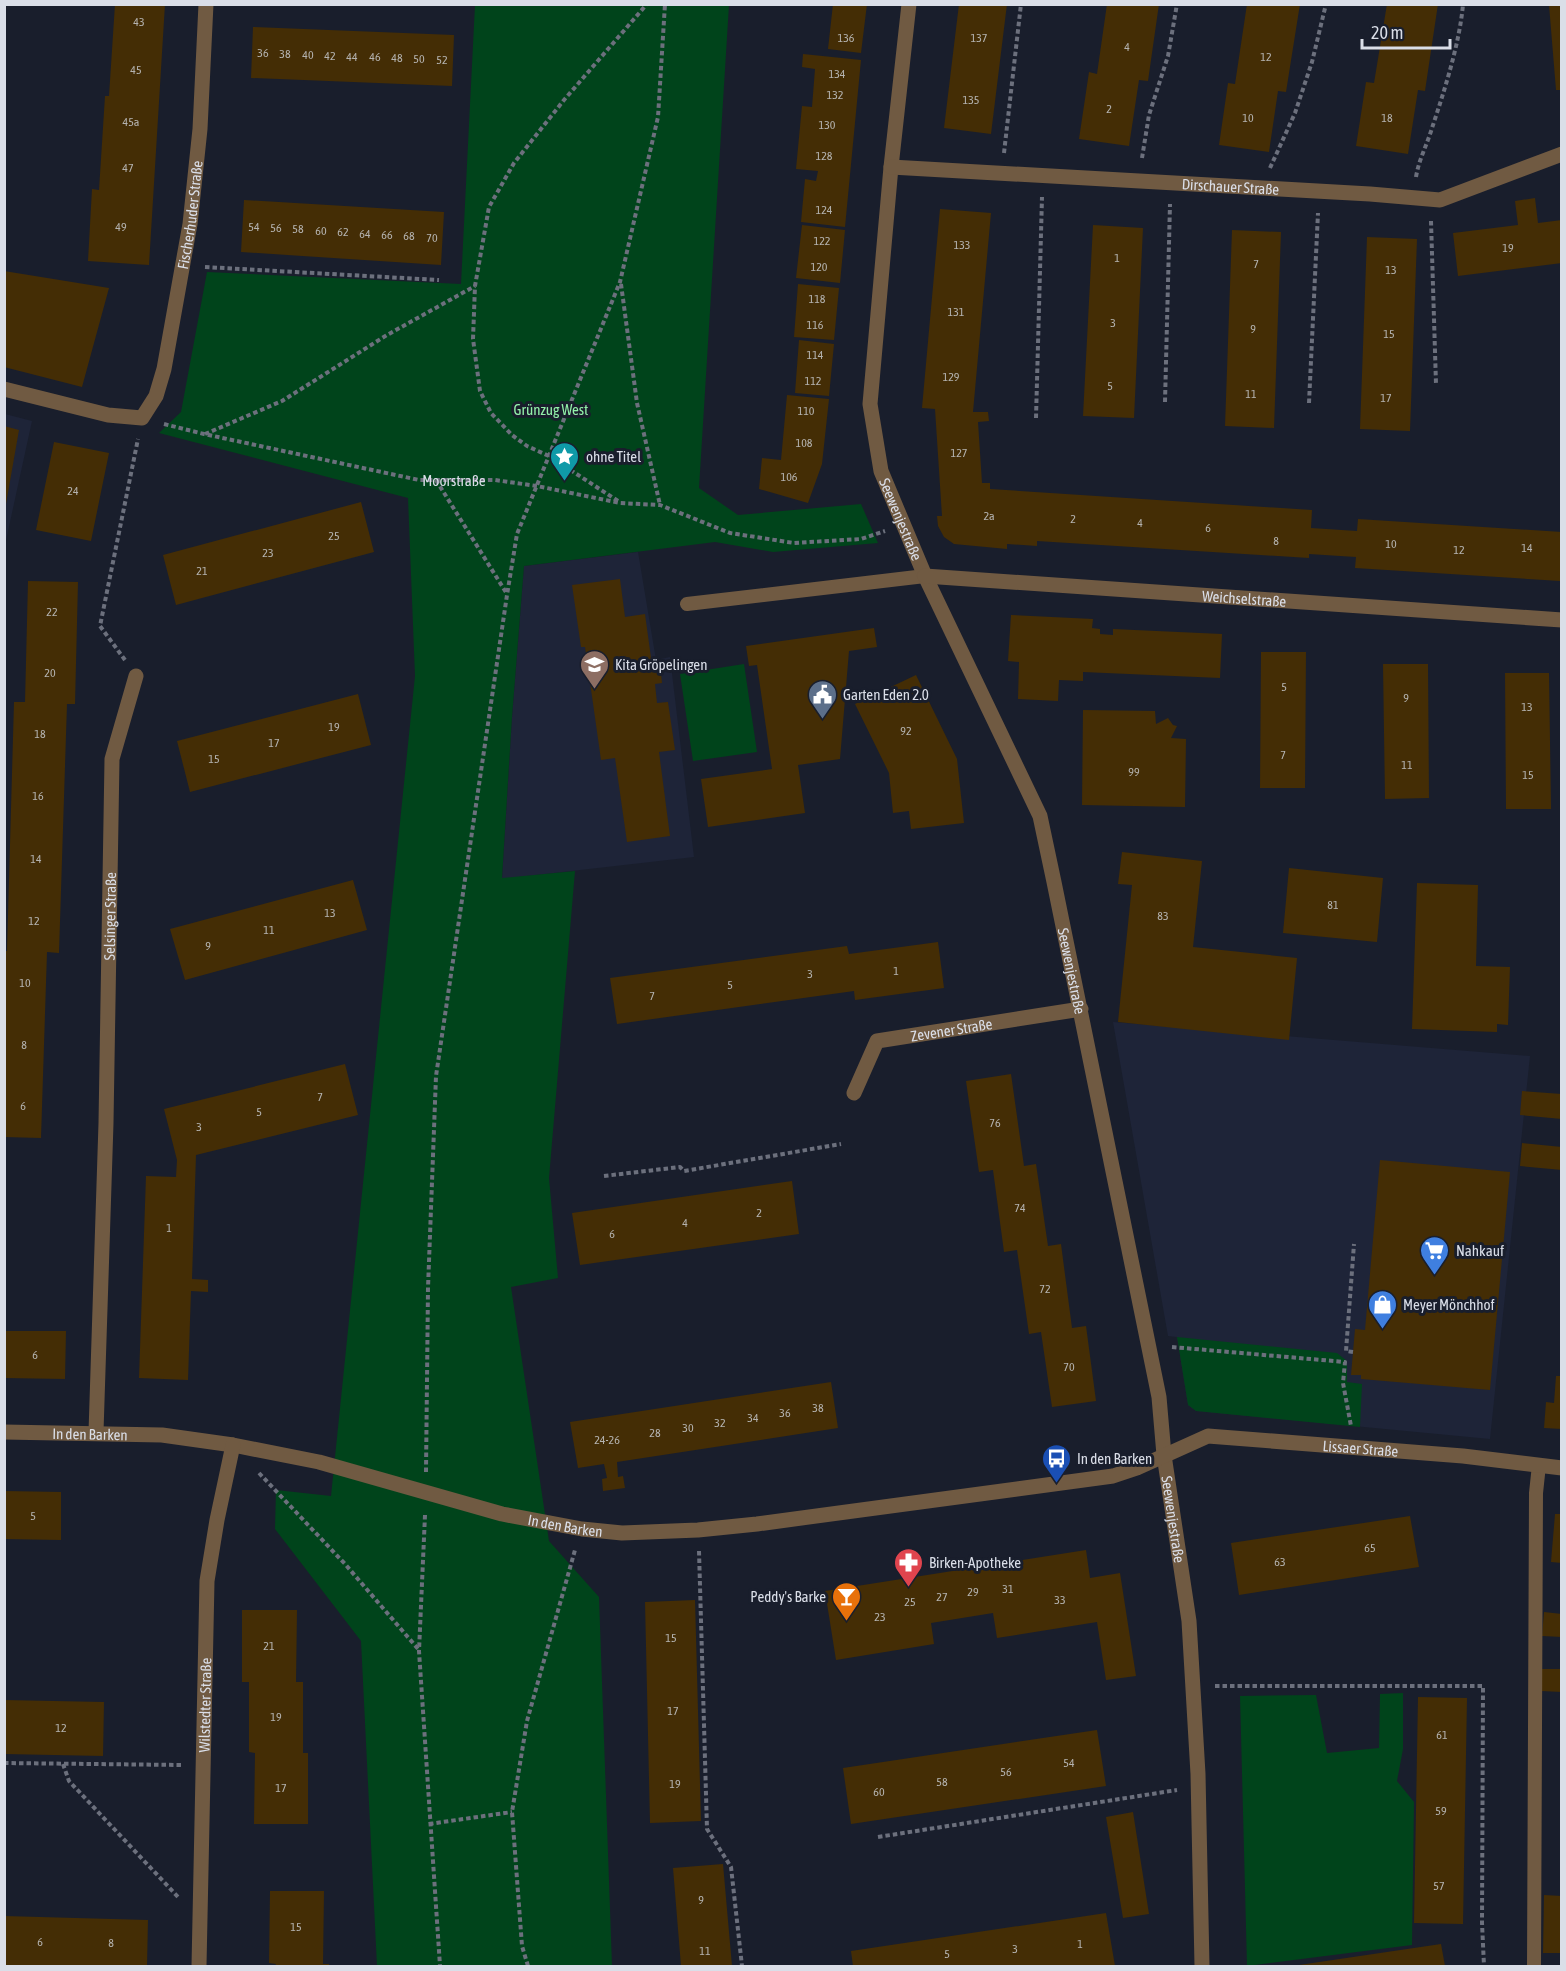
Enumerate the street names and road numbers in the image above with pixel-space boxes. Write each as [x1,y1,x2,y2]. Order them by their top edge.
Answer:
street label: Fischerhuder Straße [174,159,205,270]
street label: Dirschauer Straße [1181,175,1280,197]
street label: Moorstraße [422,472,486,489]
street label: Seewenjestraße [876,475,926,563]
street label: Weichselstraße [1202,587,1287,609]
street label: Selsinger Straße [100,872,119,960]
street label: Seewenjestraße [1055,926,1089,1016]
street label: Zevener Straße [909,1015,993,1044]
street label: In den Barken [52,1424,128,1443]
street label: Lissaer Straße [1322,1437,1399,1459]
street label: Seewenjestraße [1159,1475,1189,1564]
street label: In den Barken [527,1511,603,1540]
street label: Wilstedter Straße [195,1657,214,1753]

